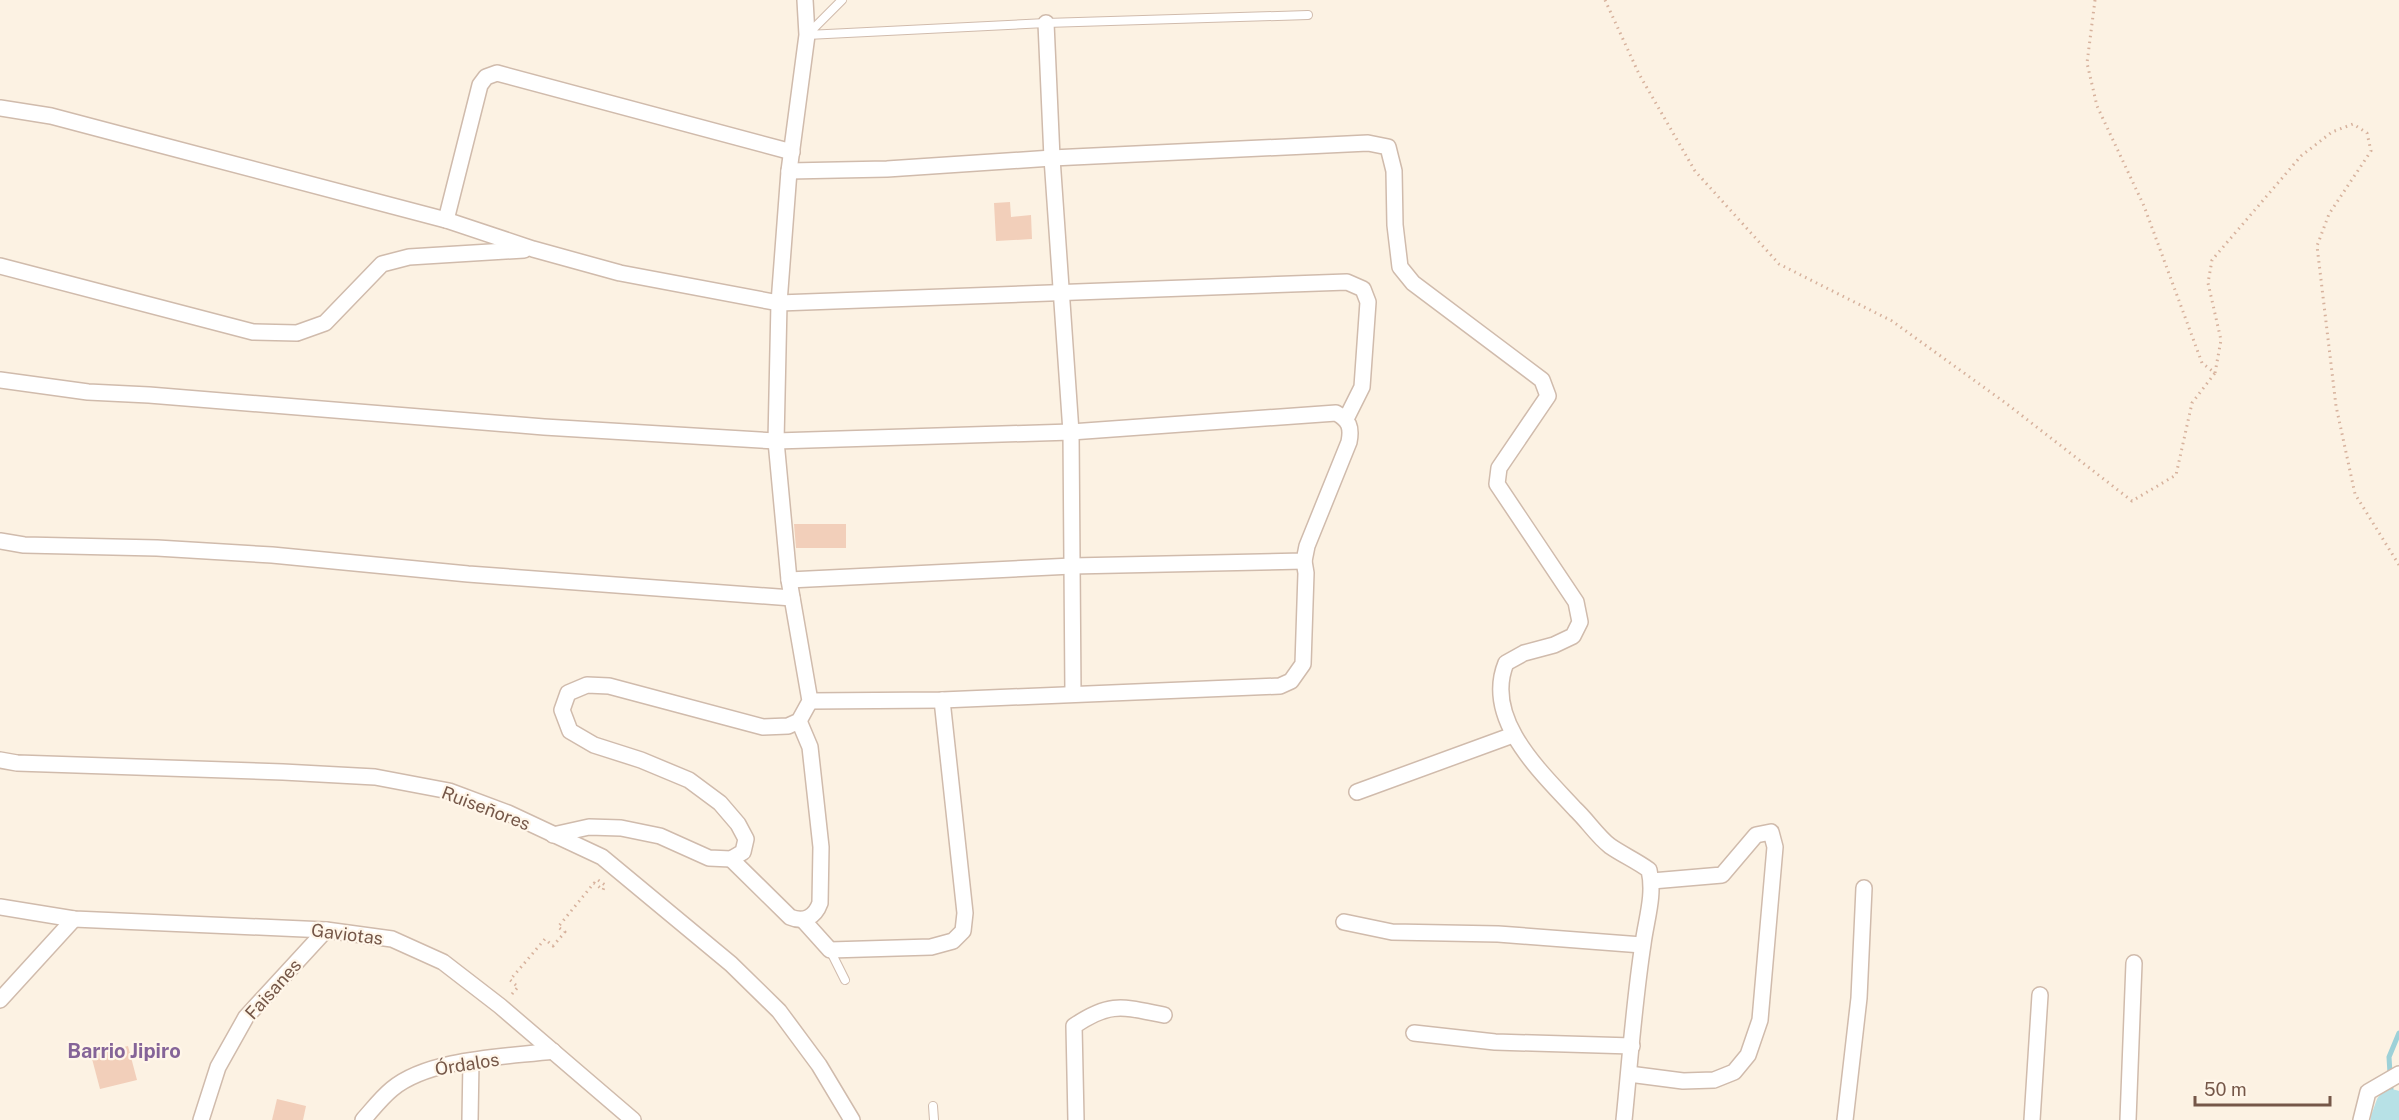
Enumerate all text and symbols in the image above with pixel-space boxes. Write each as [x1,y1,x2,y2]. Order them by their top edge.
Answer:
street label: Ruiseñores [439,782,533,834]
street label: Gaviotas [310,919,384,949]
street label: Faisanes [241,955,305,1023]
district label: Barrio Jipiro [67,1039,181,1063]
street label: Órdalos [433,1048,501,1079]
scale bar [2195,1069,2330,1107]
text: 50 m [2204,1079,2247,1100]

